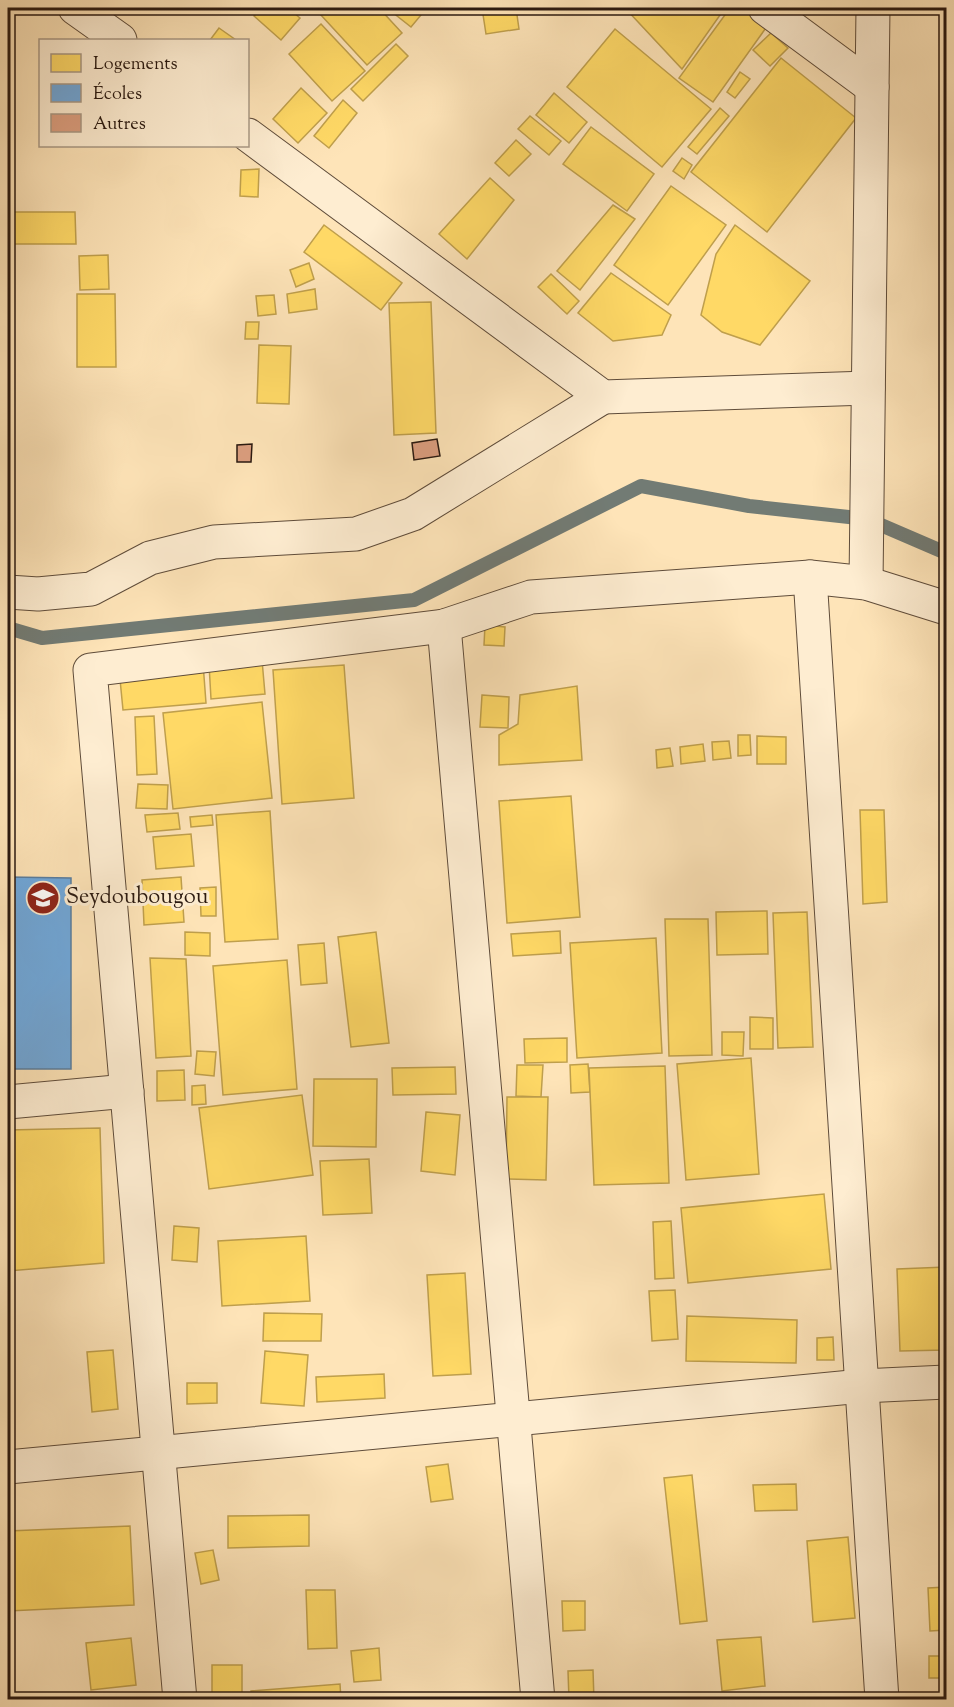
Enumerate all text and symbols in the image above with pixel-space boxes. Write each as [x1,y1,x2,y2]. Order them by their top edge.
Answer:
legend [39,39,249,147]
text: Logements [93,52,178,78]
text: Écoles [93,82,142,108]
text: Autres [93,112,146,138]
school or university icon: Seydoubougou [25,880,61,916]
place label: Seydoubougou [66,882,209,914]

